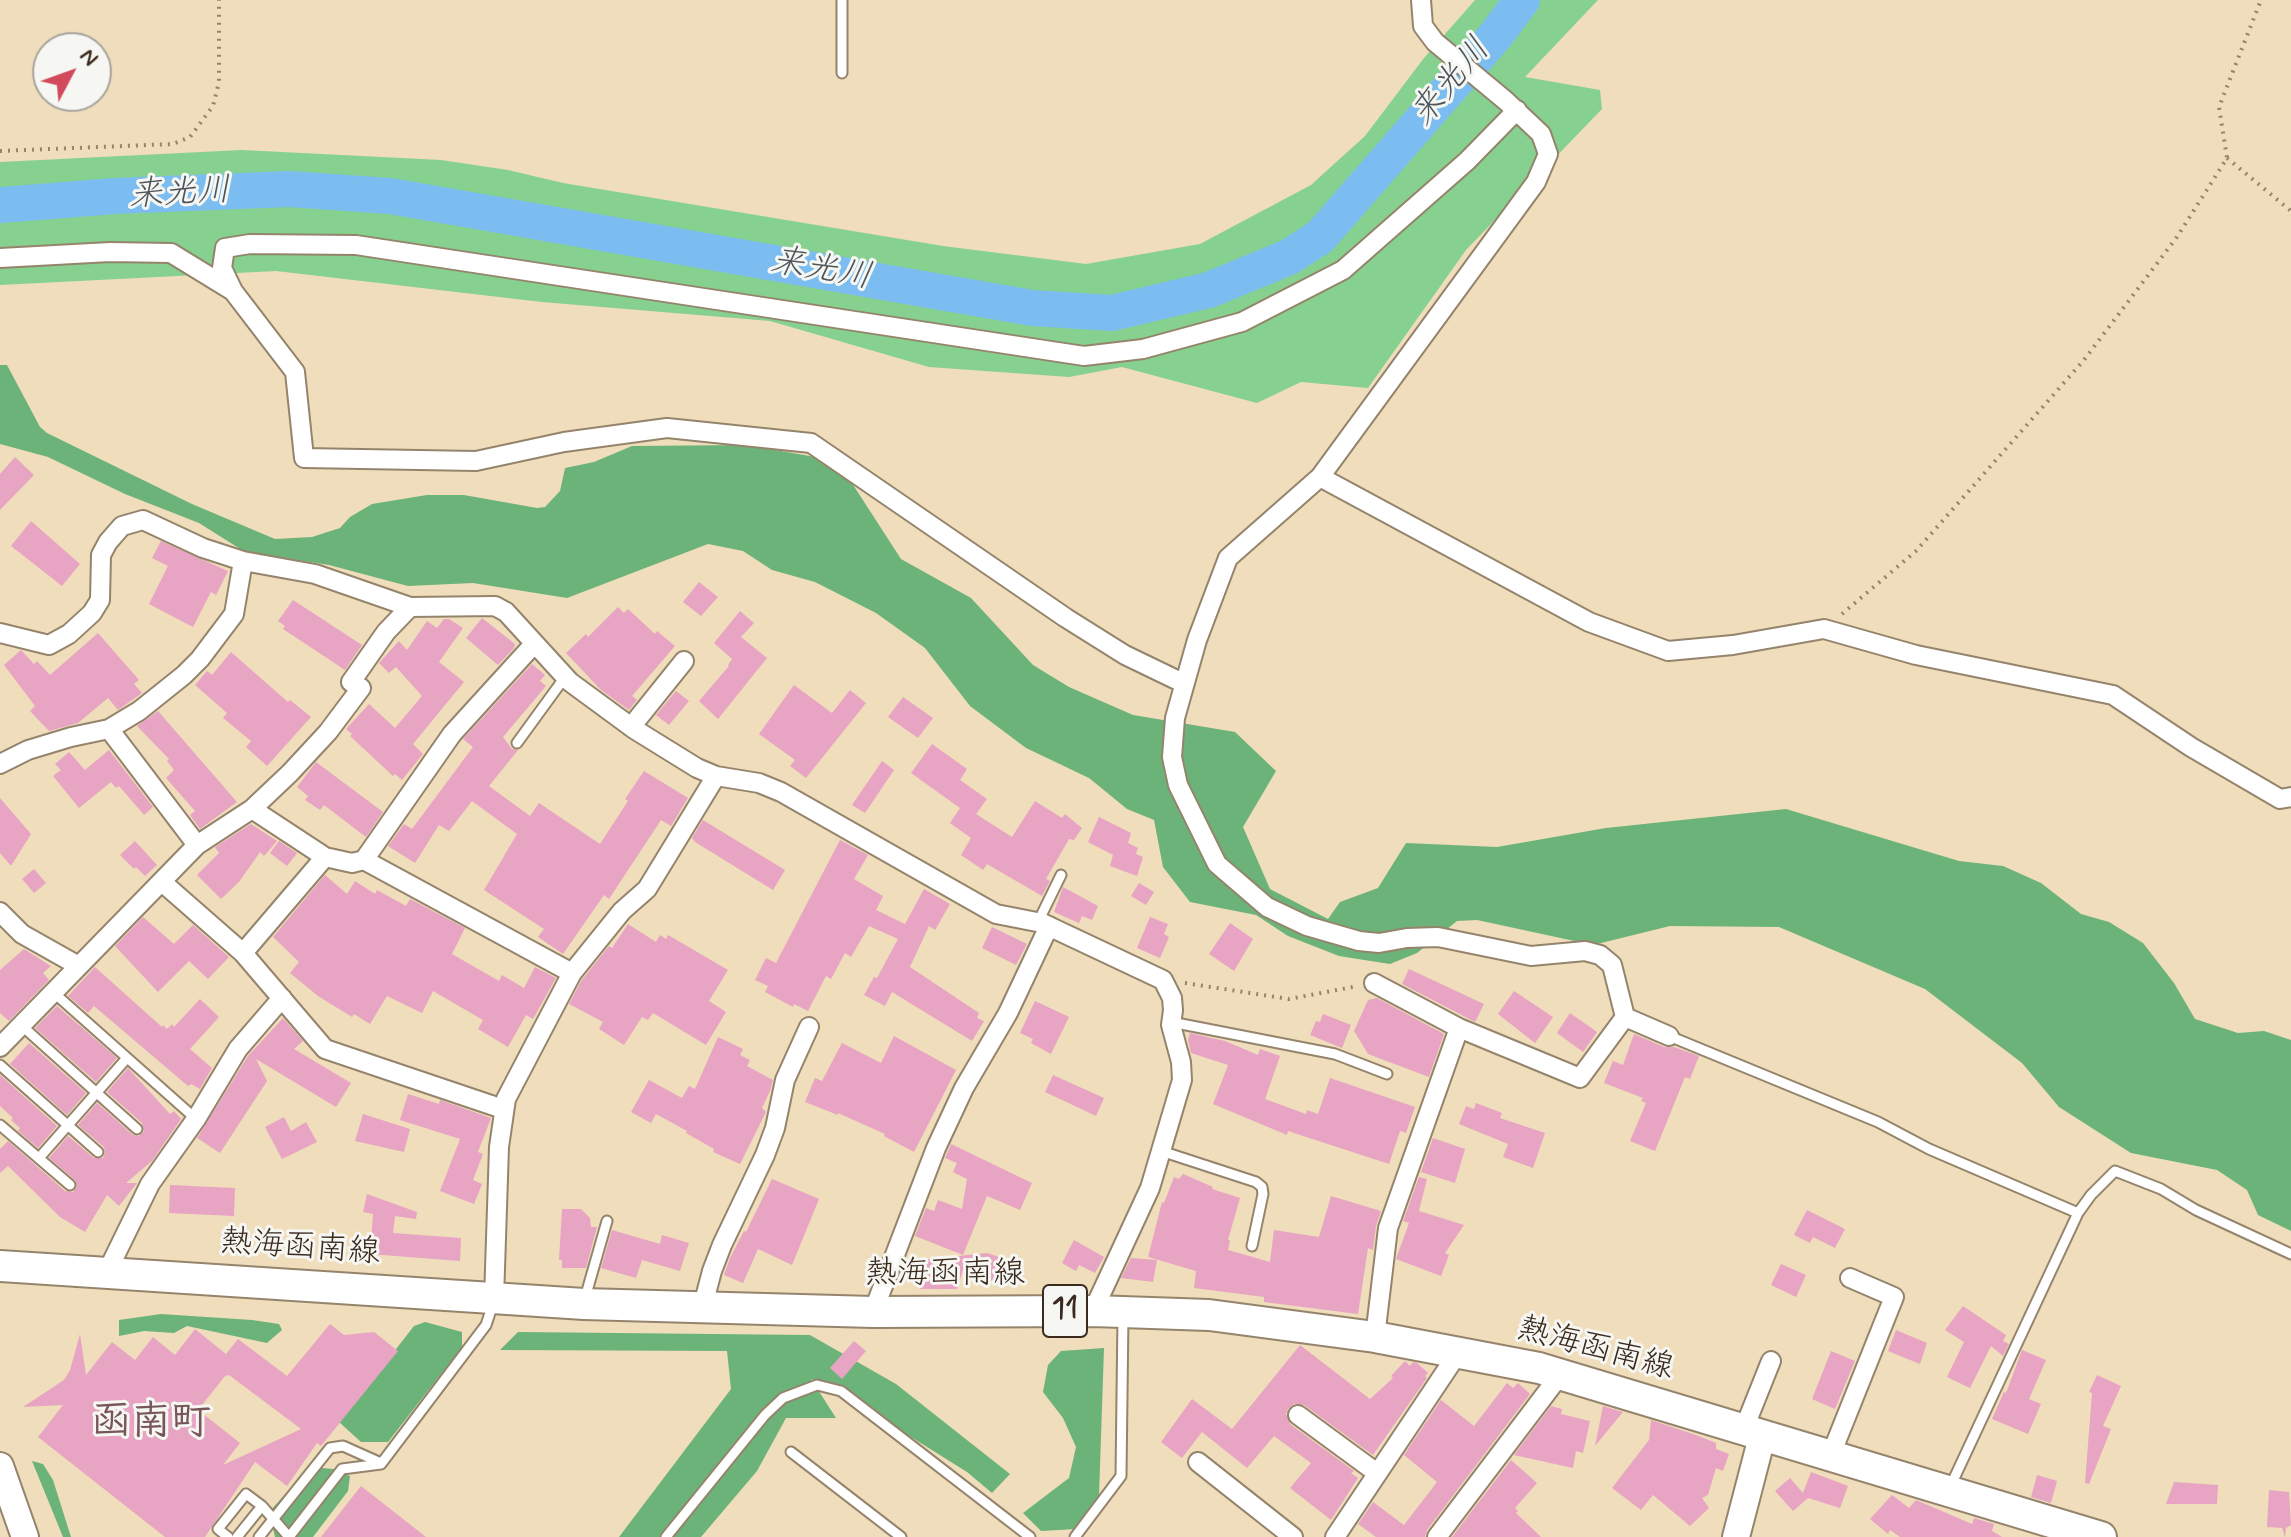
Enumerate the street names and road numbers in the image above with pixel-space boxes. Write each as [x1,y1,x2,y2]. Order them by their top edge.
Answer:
street label: 熱海函南線 [219,1224,381,1274]
street label: 熱海函南線 [865,1256,1025,1294]
road number: 11 [1043,1285,1087,1337]
street label: 熱海函南線 [1513,1311,1677,1389]

